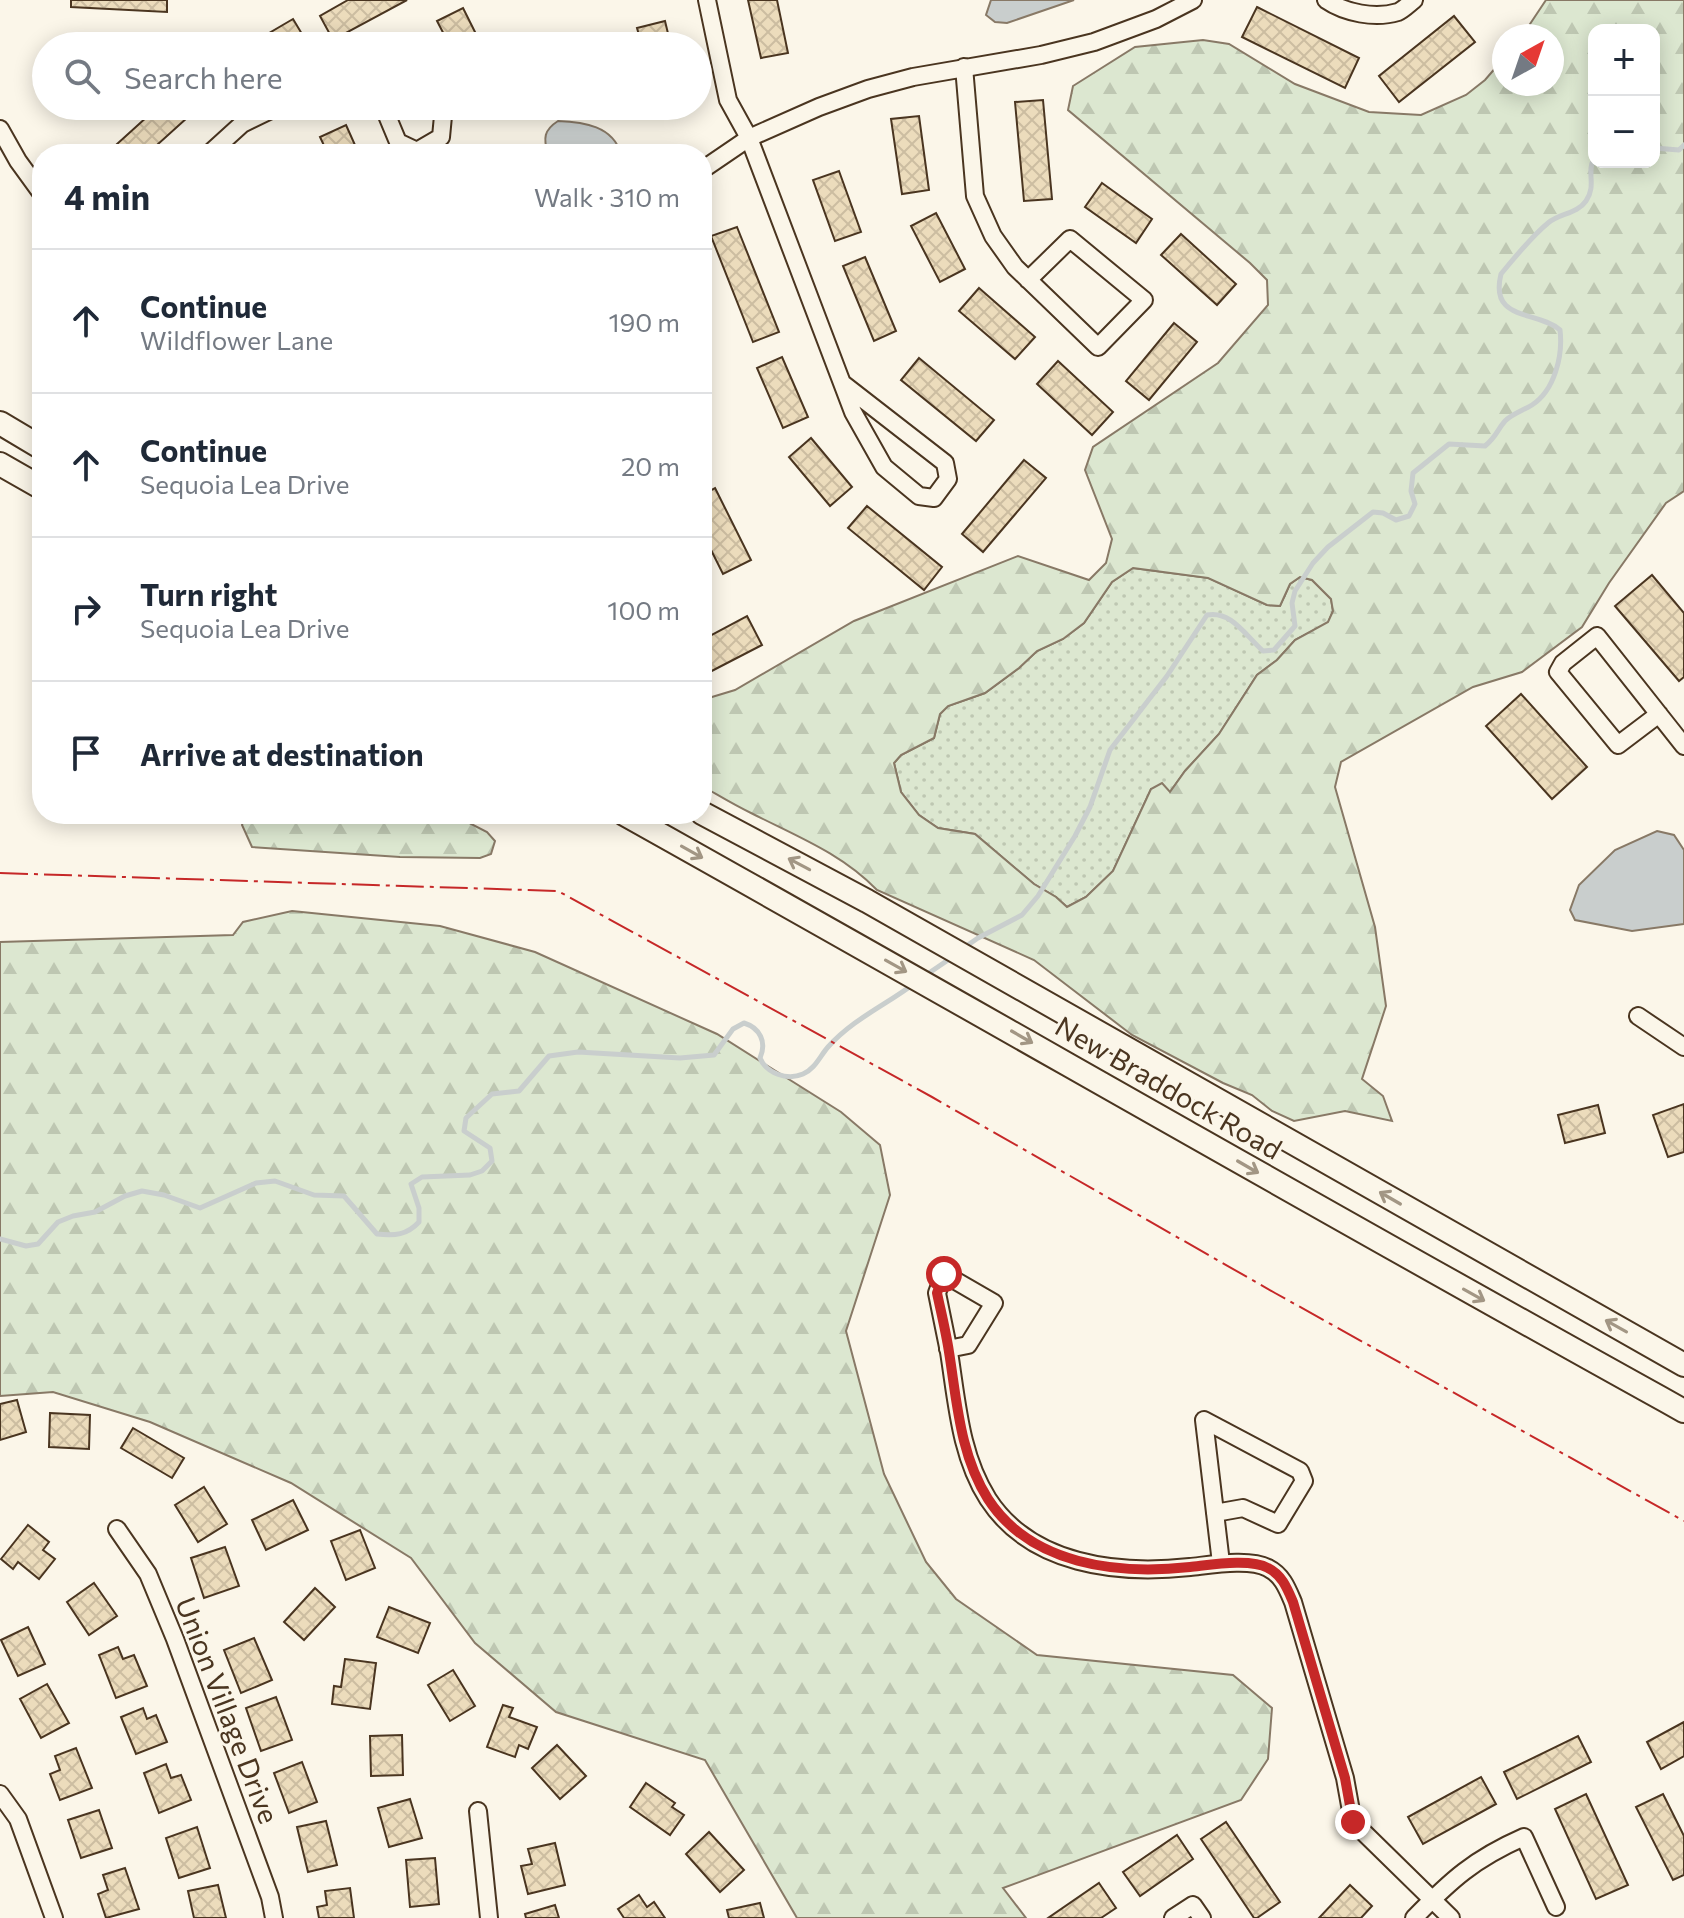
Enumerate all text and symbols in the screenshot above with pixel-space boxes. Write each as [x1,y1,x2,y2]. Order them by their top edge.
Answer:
north arrow [1492,24,1564,96]
map controls [1588,24,1660,168]
button: + [1588,24,1660,96]
search box [32,32,712,120]
icon: search [60,54,104,98]
text: Search here [124,58,283,95]
button: − [1588,96,1660,168]
text: 4 min [64,175,150,217]
text: Walk · 310 m [534,181,680,212]
text: Continue [140,287,267,324]
icon: ahead [64,299,108,343]
text: 190 m [608,306,680,337]
text: Wildflower Lane [140,324,333,355]
text: Continue [140,431,267,468]
icon: ahead [64,443,108,487]
text: 20 m [621,450,680,481]
text: Sequoia Lea Drive [140,468,349,499]
text: Turn right [140,575,277,612]
icon: right [64,587,108,631]
text: 100 m [607,594,680,625]
text: Sequoia Lea Drive [140,612,349,643]
icon: arrive [64,731,108,775]
text: Arrive at destination [140,735,424,772]
one-way arrow [680,844,703,860]
one-way arrow [787,856,811,872]
one-way arrow [884,958,907,974]
street label: New Braddock Road [1050,1008,1288,1166]
one-way arrow [1010,1029,1033,1045]
one-way arrow [1235,1160,1259,1175]
one-way arrow [1379,1190,1402,1206]
route start [926,1256,962,1292]
one-way arrow [1461,1288,1485,1303]
one-way arrow [1605,1318,1628,1334]
street label: Union Village Drive [169,1592,287,1828]
route end [1335,1804,1371,1840]

